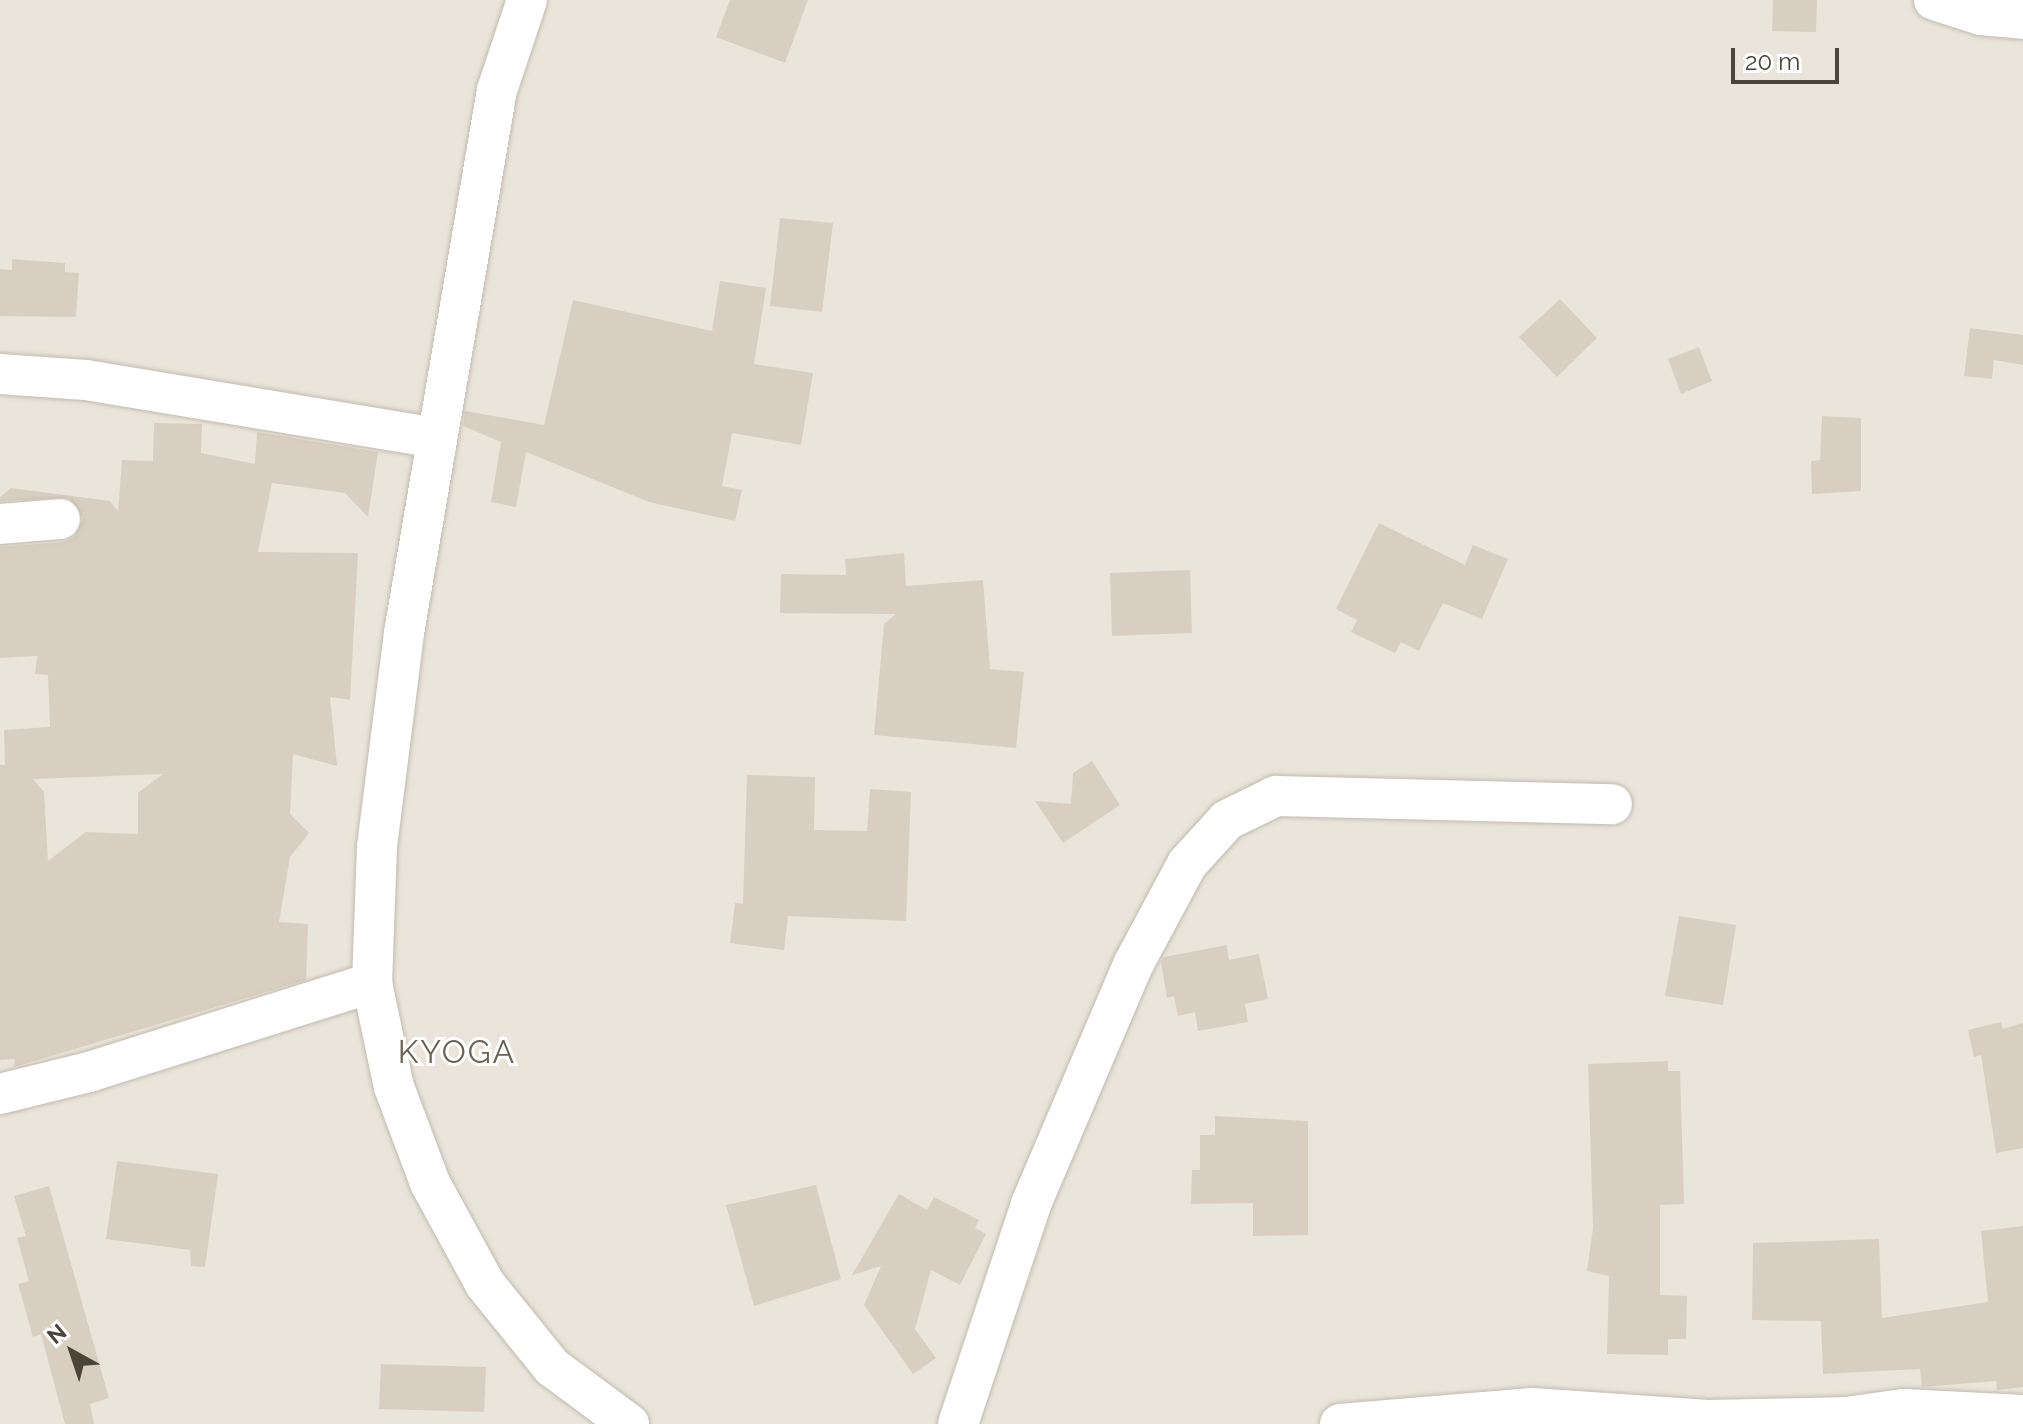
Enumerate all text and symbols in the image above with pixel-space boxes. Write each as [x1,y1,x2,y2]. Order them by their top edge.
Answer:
scale bar [1735,32,1843,82]
text: 20 m [1745,47,1800,76]
district label: KYOGA [398,1033,516,1071]
north arrow [32,1312,112,1392]
text: N [42,1318,71,1349]

